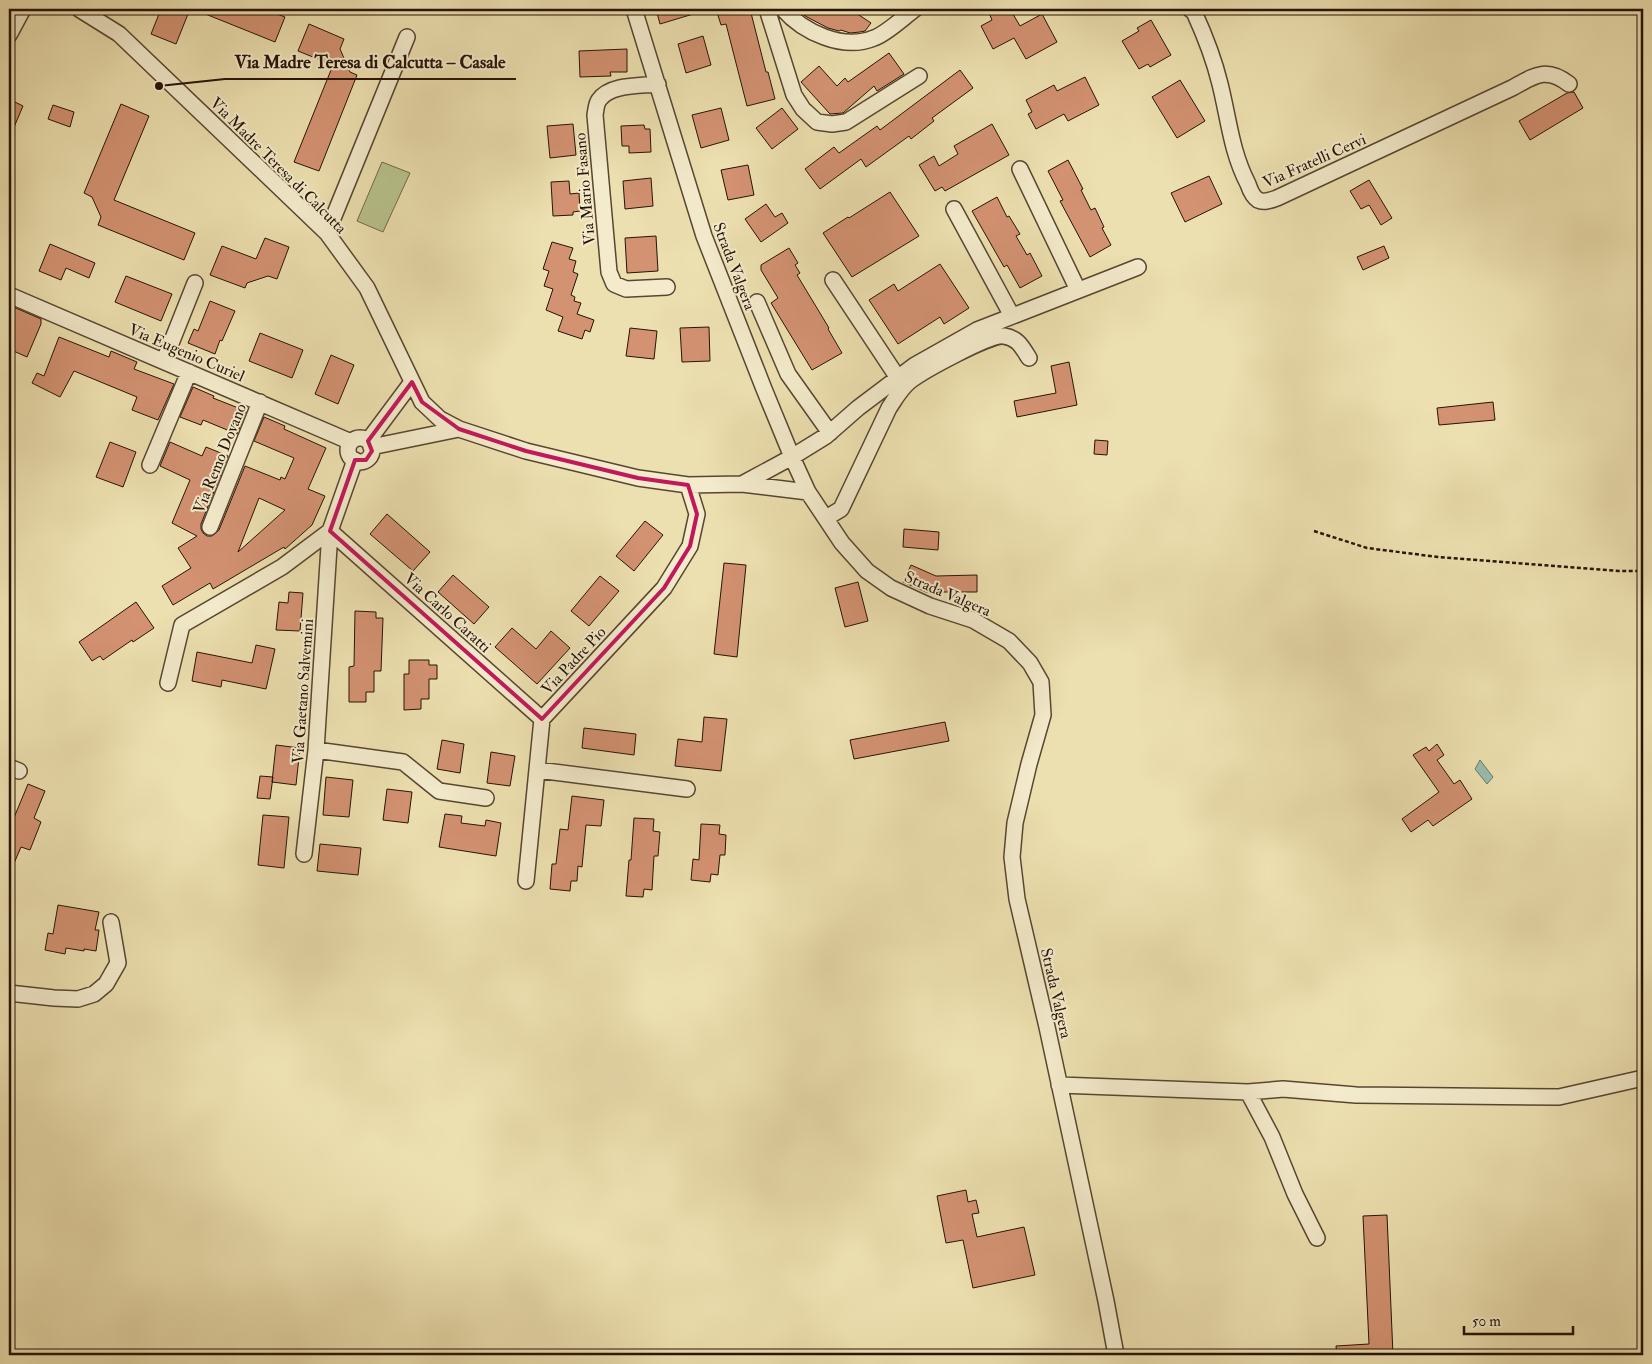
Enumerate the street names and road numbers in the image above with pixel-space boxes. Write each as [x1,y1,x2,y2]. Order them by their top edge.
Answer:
street label: Via Madre Teresa di Calcutta [206,93,351,239]
street label: Via Fratelli Cervi [1260,129,1369,193]
street label: Via Mario Fasano [570,132,600,246]
street label: Strada Valgera [708,220,760,313]
street label: Via Eugenio Curiel [126,319,248,386]
street label: Via Remo Dovano [189,400,251,516]
street label: Strada Valgera [901,567,994,621]
street label: Via Carlo Caratti [400,568,495,657]
street label: Via Gaetano Salvemini [288,618,318,764]
street label: Via Padre Pio [537,622,611,699]
street label: Strada Valgera [1036,946,1076,1041]

